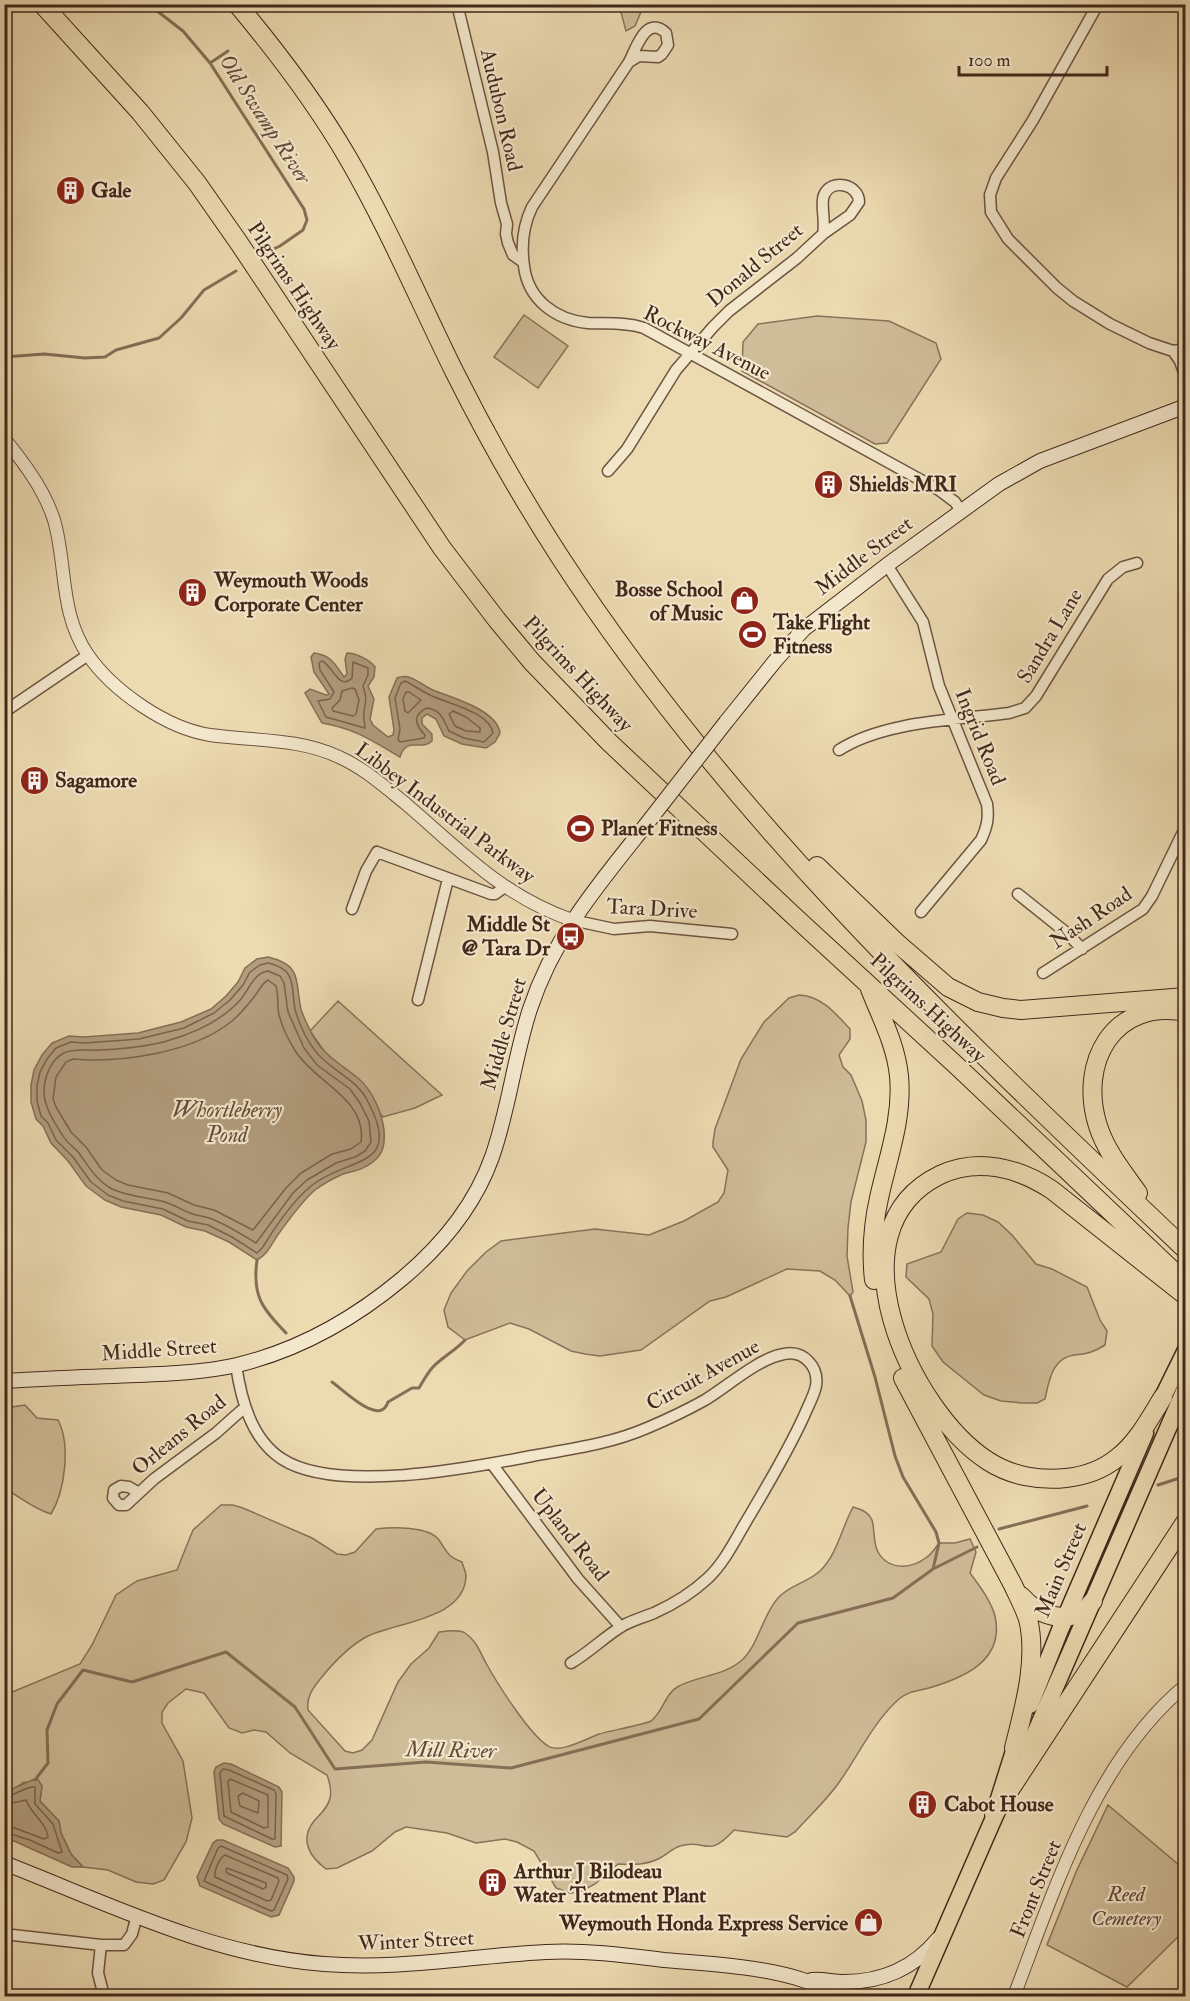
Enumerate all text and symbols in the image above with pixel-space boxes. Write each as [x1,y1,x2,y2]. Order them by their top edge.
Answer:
scale bar [959,39,1108,77]
street label: Audubon Road [474,45,528,174]
water label: Old Swamp River [213,49,318,191]
text: 100 m [968,49,1011,72]
building icon: Gale [54,174,86,206]
place label: Gale [91,177,132,204]
street label: Pilgrims Highway [241,217,347,356]
street label: Donald Street [701,217,809,313]
street label: Rockway Avenue [639,299,775,387]
building icon: Shields MRI [812,468,844,500]
place label: Shields MRI [849,471,958,498]
street label: Middle Street [810,510,918,602]
place label: Weymouth Woods Corporate Center [213,567,368,618]
building icon: Weymouth Woods Corporate Center [177,576,209,608]
place label: Bosse School of Music [615,576,724,627]
street label: Sandra Lane [1011,584,1089,688]
shop icon: Bosse School of Music [728,585,760,617]
place label: Take Flight Fitness [772,609,870,660]
street label: Pilgrims Highway [517,610,639,738]
sports icon: Take Flight Fitness [736,618,768,650]
street label: Ingrid Road [948,685,1012,790]
street label: Libbey Industrial Parkway [350,736,541,890]
building icon: Sagamore [18,764,50,796]
place label: Sagamore [55,767,137,794]
sports icon: Planet Fitness [564,812,596,844]
place label: Planet Fitness [601,815,717,842]
street label: Nash Road [1045,880,1138,955]
street label: Tara Drive [606,893,698,925]
place label: Middle St @ Tara Dr [462,911,551,962]
bus stop icon: Middle St @ Tara Dr [555,920,587,952]
street label: Pilgrims Highway [864,947,992,1069]
street label: Middle Street [475,975,533,1093]
water label: Whortleberry Pond [172,1096,282,1149]
street label: Middle Street [100,1332,218,1367]
street label: Circuit Avenue [642,1333,765,1417]
street label: Orleans Road [126,1388,232,1481]
street label: Upland Road [525,1483,615,1588]
street label: Main Street [1029,1518,1093,1621]
water label: Mill River [404,1735,498,1765]
building icon: Cabot House [907,1788,939,1820]
place label: Cabot House [944,1791,1054,1818]
street label: Front Street [1004,1836,1068,1942]
place label: Arthur J Bilodeau Water Treatment Plant [513,1858,706,1909]
building icon: Arthur J Bilodeau Water Treatment Plant [477,1867,509,1899]
park label: Reed Cemetery [1091,1881,1162,1932]
shop icon: Weymouth Honda Express Service [853,1907,885,1939]
place label: Weymouth Honda Express Service [558,1910,848,1937]
street label: Winter Street [356,1924,475,1958]

